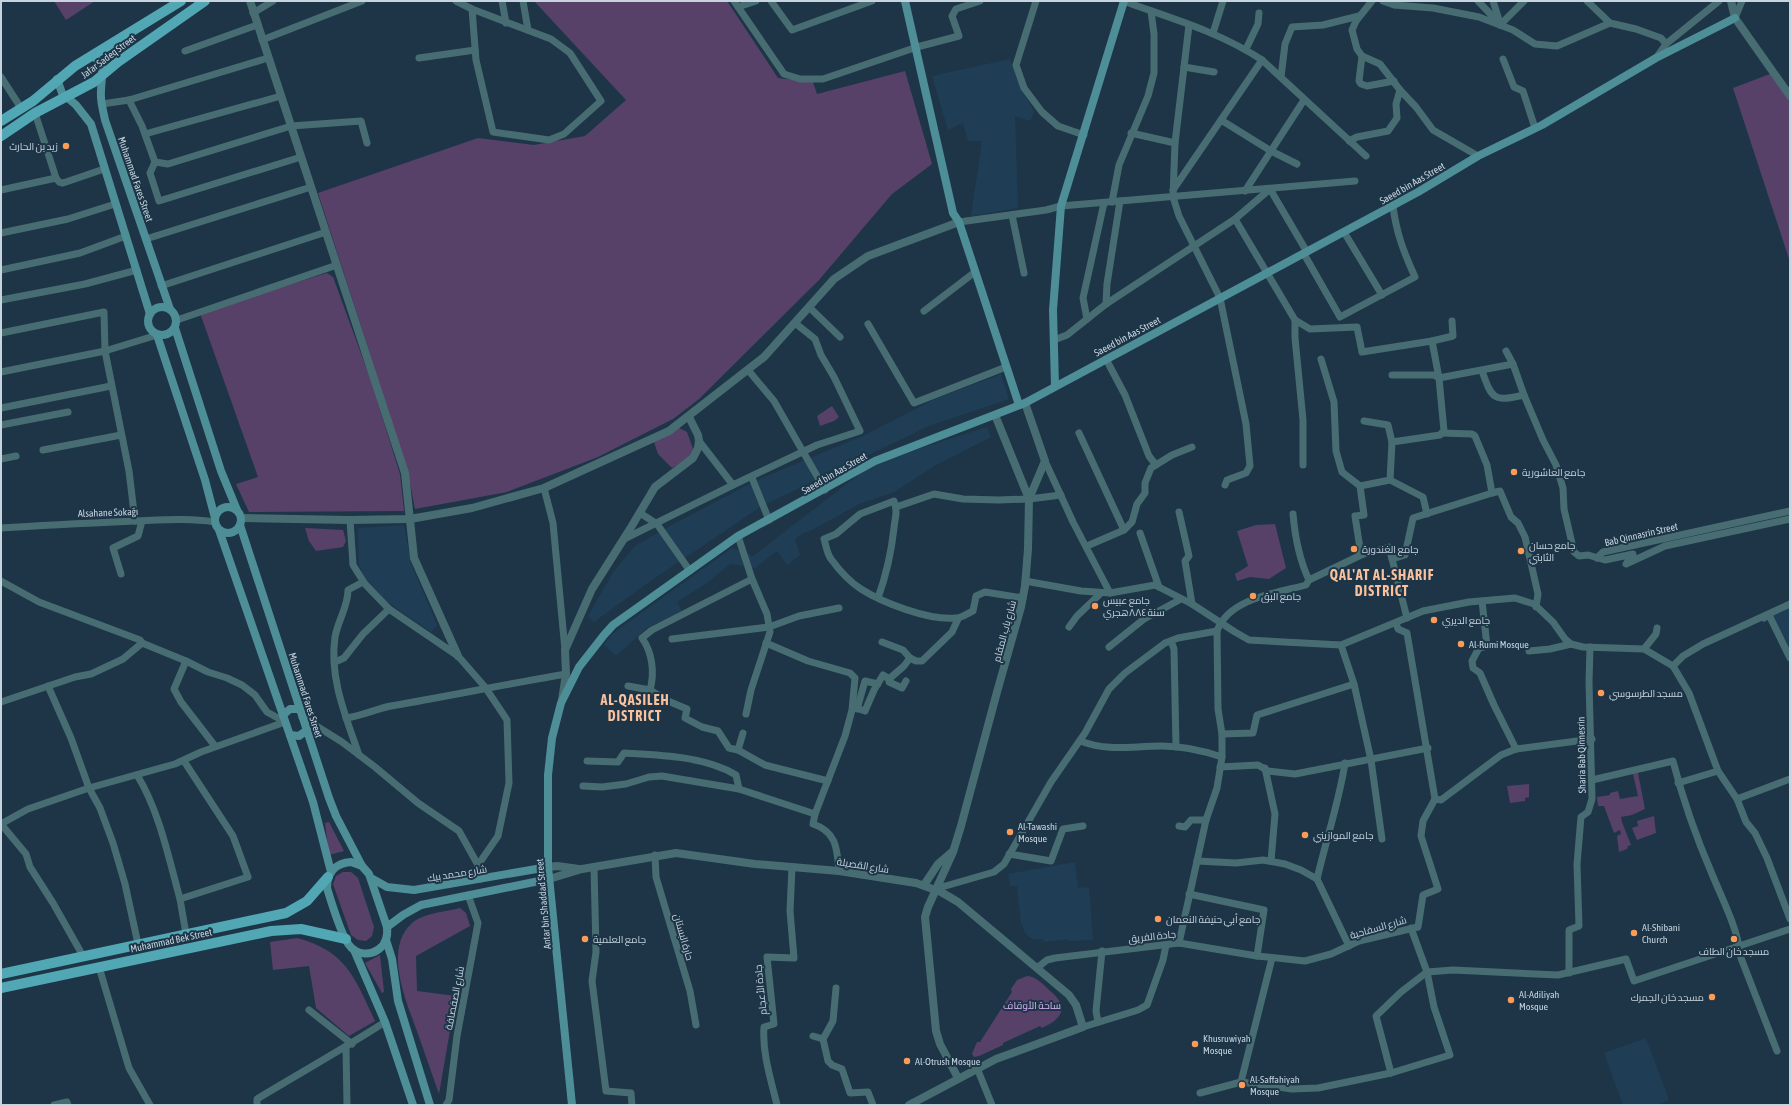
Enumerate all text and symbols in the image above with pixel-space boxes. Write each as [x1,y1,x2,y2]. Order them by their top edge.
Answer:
street label: Jafar Sadeq Street [79,32,138,81]
street label: Muhammad Fares Street [116,135,155,223]
place label: زيد بن الحارث [9,141,58,153]
marker: زيد بن الحارث [61,141,71,151]
street label: Saeed bin Aas Street [1378,160,1447,207]
street label: Saeed bin Aas Street [1092,314,1162,359]
street label: Saeed bin Aas Street [800,450,869,497]
marker: جامع العاشورية [1509,467,1519,477]
place label: جامع العاشورية [1522,467,1585,479]
street label: Alsahane Sokağı [78,506,138,519]
street label: Bab Qinnasrin Street [1603,521,1679,548]
place label: جامع حسان الثابتي [1529,540,1575,565]
marker: جامع الغندورة [1349,544,1359,554]
place label: جامع الغندورة [1362,544,1419,556]
marker: جامع حسان الثابتي [1516,546,1526,556]
district label: QAL'AT AL-SHARIF DISTRICT [1330,567,1434,599]
marker: جامع البق [1248,591,1258,601]
place label: جامع البق [1261,591,1301,603]
place label: جامع عبيس سنة ٨٨٤هجري [1103,595,1165,620]
street label: شارع باب المقام [991,599,1020,664]
marker: جامع عبيس سنة ٨٨٤هجري [1090,601,1100,611]
marker: جامع الديري [1429,615,1439,625]
place label: جامع الديري [1442,615,1490,628]
marker: Al-Rumi Mosque [1456,639,1466,649]
place label: Al-Rumi Mosque [1469,639,1529,650]
street label: Muhammad Fares Street [287,651,325,739]
marker: مسجد الطرسوسي [1596,688,1606,698]
place label: مسجد الطرسوسي [1609,688,1683,701]
district label: AL-QASILEH DISTRICT [599,692,670,724]
street label: Sharia Bab Qinnesrin [1575,717,1588,793]
place label: Al-Tawashi Mosque [1018,821,1057,844]
marker: Al-Tawashi Mosque [1005,827,1015,837]
marker: جامع الموازيني [1300,830,1310,840]
place label: جامع الموازيني [1313,830,1373,843]
street label: شارع القصيلة [836,856,890,876]
street label: Antar bin Shaddad Street [534,858,553,950]
street label: شارع محمد بيك [426,863,488,885]
street label: حارة البستان [671,913,695,962]
place label: جامع أبي حنيفة النعمان [1166,913,1260,927]
marker: جامع أبي حنيفة النعمان [1153,914,1163,924]
street label: شارع السفاحية [1349,914,1408,942]
place label: Al-Shibani Church [1642,922,1680,945]
street label: Muhammad Bek Street [129,926,213,955]
marker: Al-Shibani Church [1629,928,1639,938]
street label: جادة الفريق [1128,929,1176,945]
marker: جامع العلمية [580,934,590,944]
place label: جامع العلمية [593,934,646,946]
marker: مسجد خان الطاف [1729,934,1739,944]
place label: مسجد خان الطاف [1699,946,1769,958]
street label: جادة الأعجام [752,964,771,1016]
street label: شارع الصفصافة [443,965,467,1031]
place label: Al-Adiliyah Mosque [1519,989,1560,1012]
place label: مسجد خان الجمرك [1631,992,1704,1004]
marker: مسجد خان الجمرك [1707,992,1717,1002]
marker: Al-Adiliyah Mosque [1506,995,1516,1005]
park label: ساحة الأوقاف [1003,1000,1061,1011]
place label: Khusruwiyah Mosque [1203,1033,1251,1056]
marker: Khusruwiyah Mosque [1190,1039,1200,1049]
marker: Al-Otrush Mosque [902,1056,912,1066]
place label: Al-Otrush Mosque [915,1056,981,1067]
place label: Al-Saffahiyah Mosque [1250,1074,1300,1097]
marker: Al-Saffahiyah Mosque [1237,1080,1247,1090]

